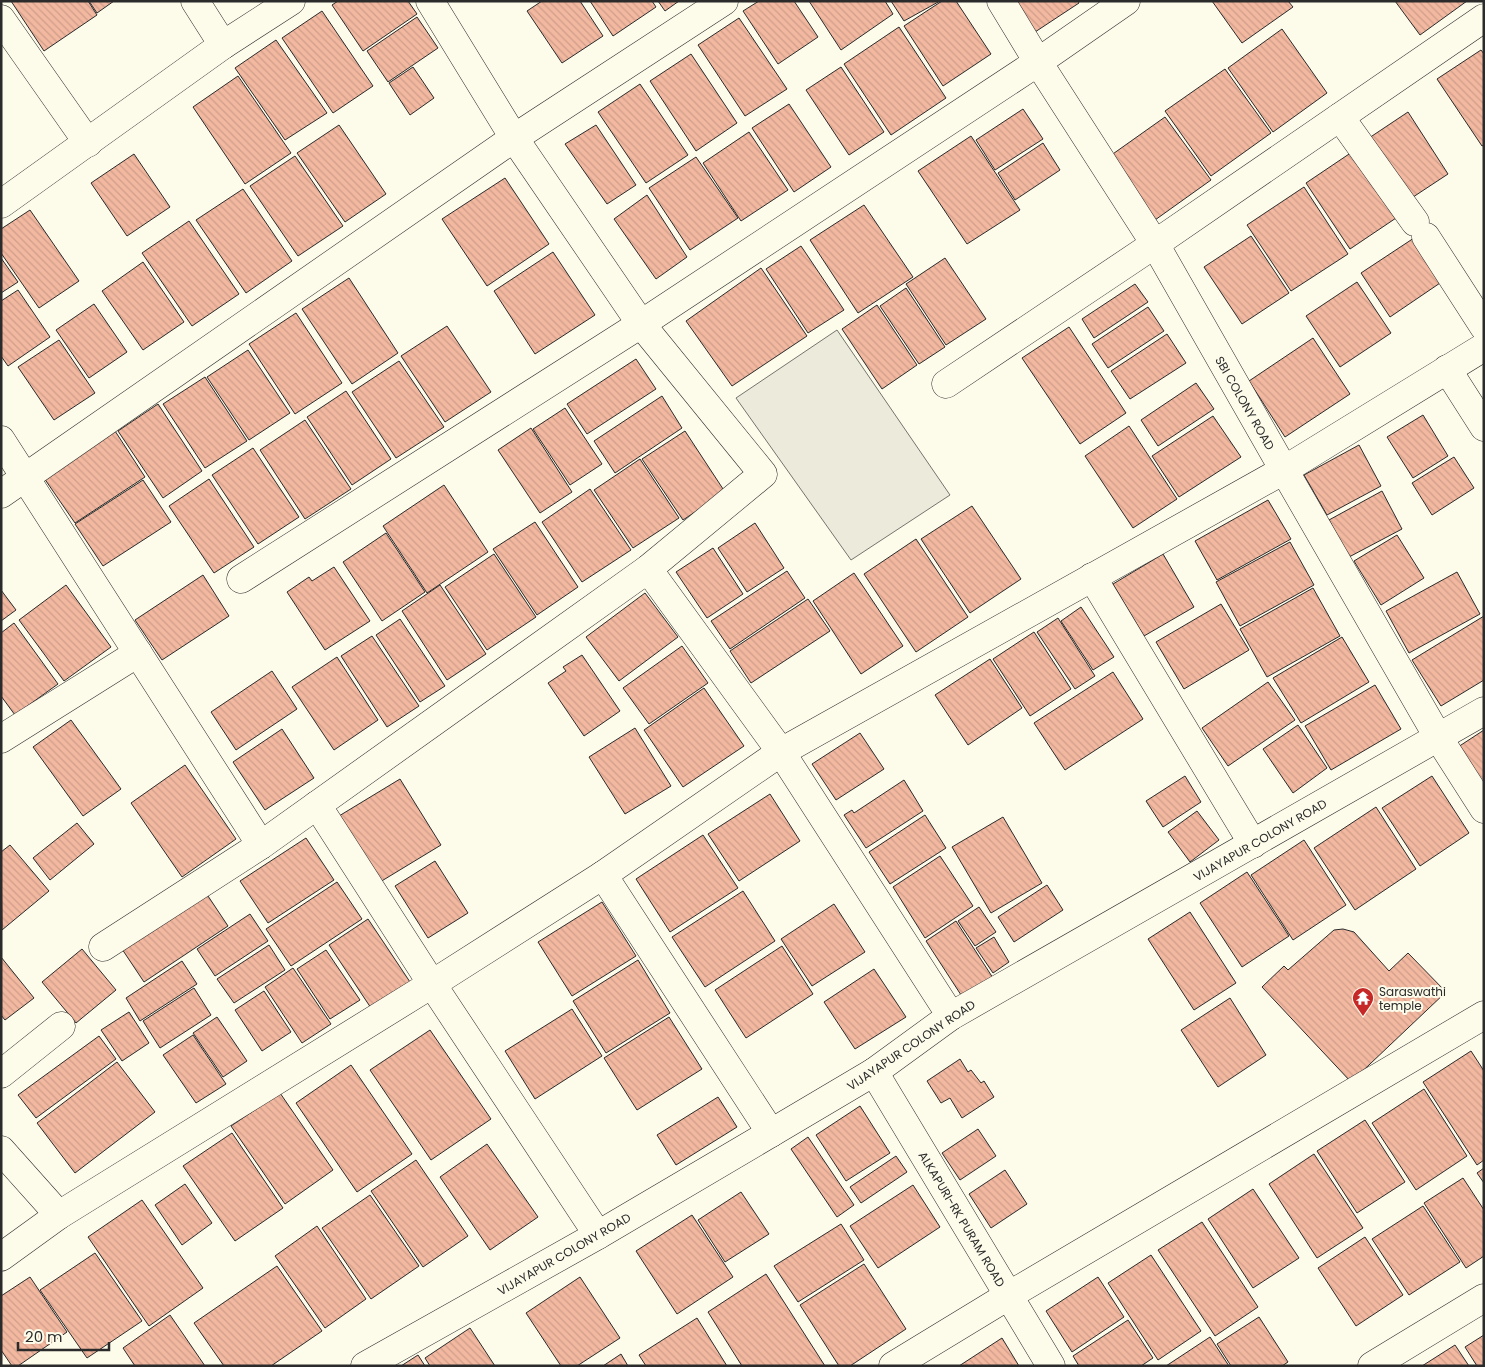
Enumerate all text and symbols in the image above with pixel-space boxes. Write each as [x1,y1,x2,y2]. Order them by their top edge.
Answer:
street label: SBI COLONY ROAD [1211,353,1279,453]
street label: VIJAYAPUR COLONY ROAD [1190,795,1330,885]
place label: Saraswathi temple [1379,983,1446,1014]
temple icon: Saraswathi temple [1351,986,1375,1017]
street label: VIJAYAPUR COLONY ROAD [843,996,979,1094]
street label: ALKAPURI-RK PURAM ROAD [915,1148,1009,1290]
street label: VIJAYAPUR COLONY ROAD [494,1209,634,1299]
scale bar [18,1320,109,1352]
text: 20 m [25,1326,63,1347]

